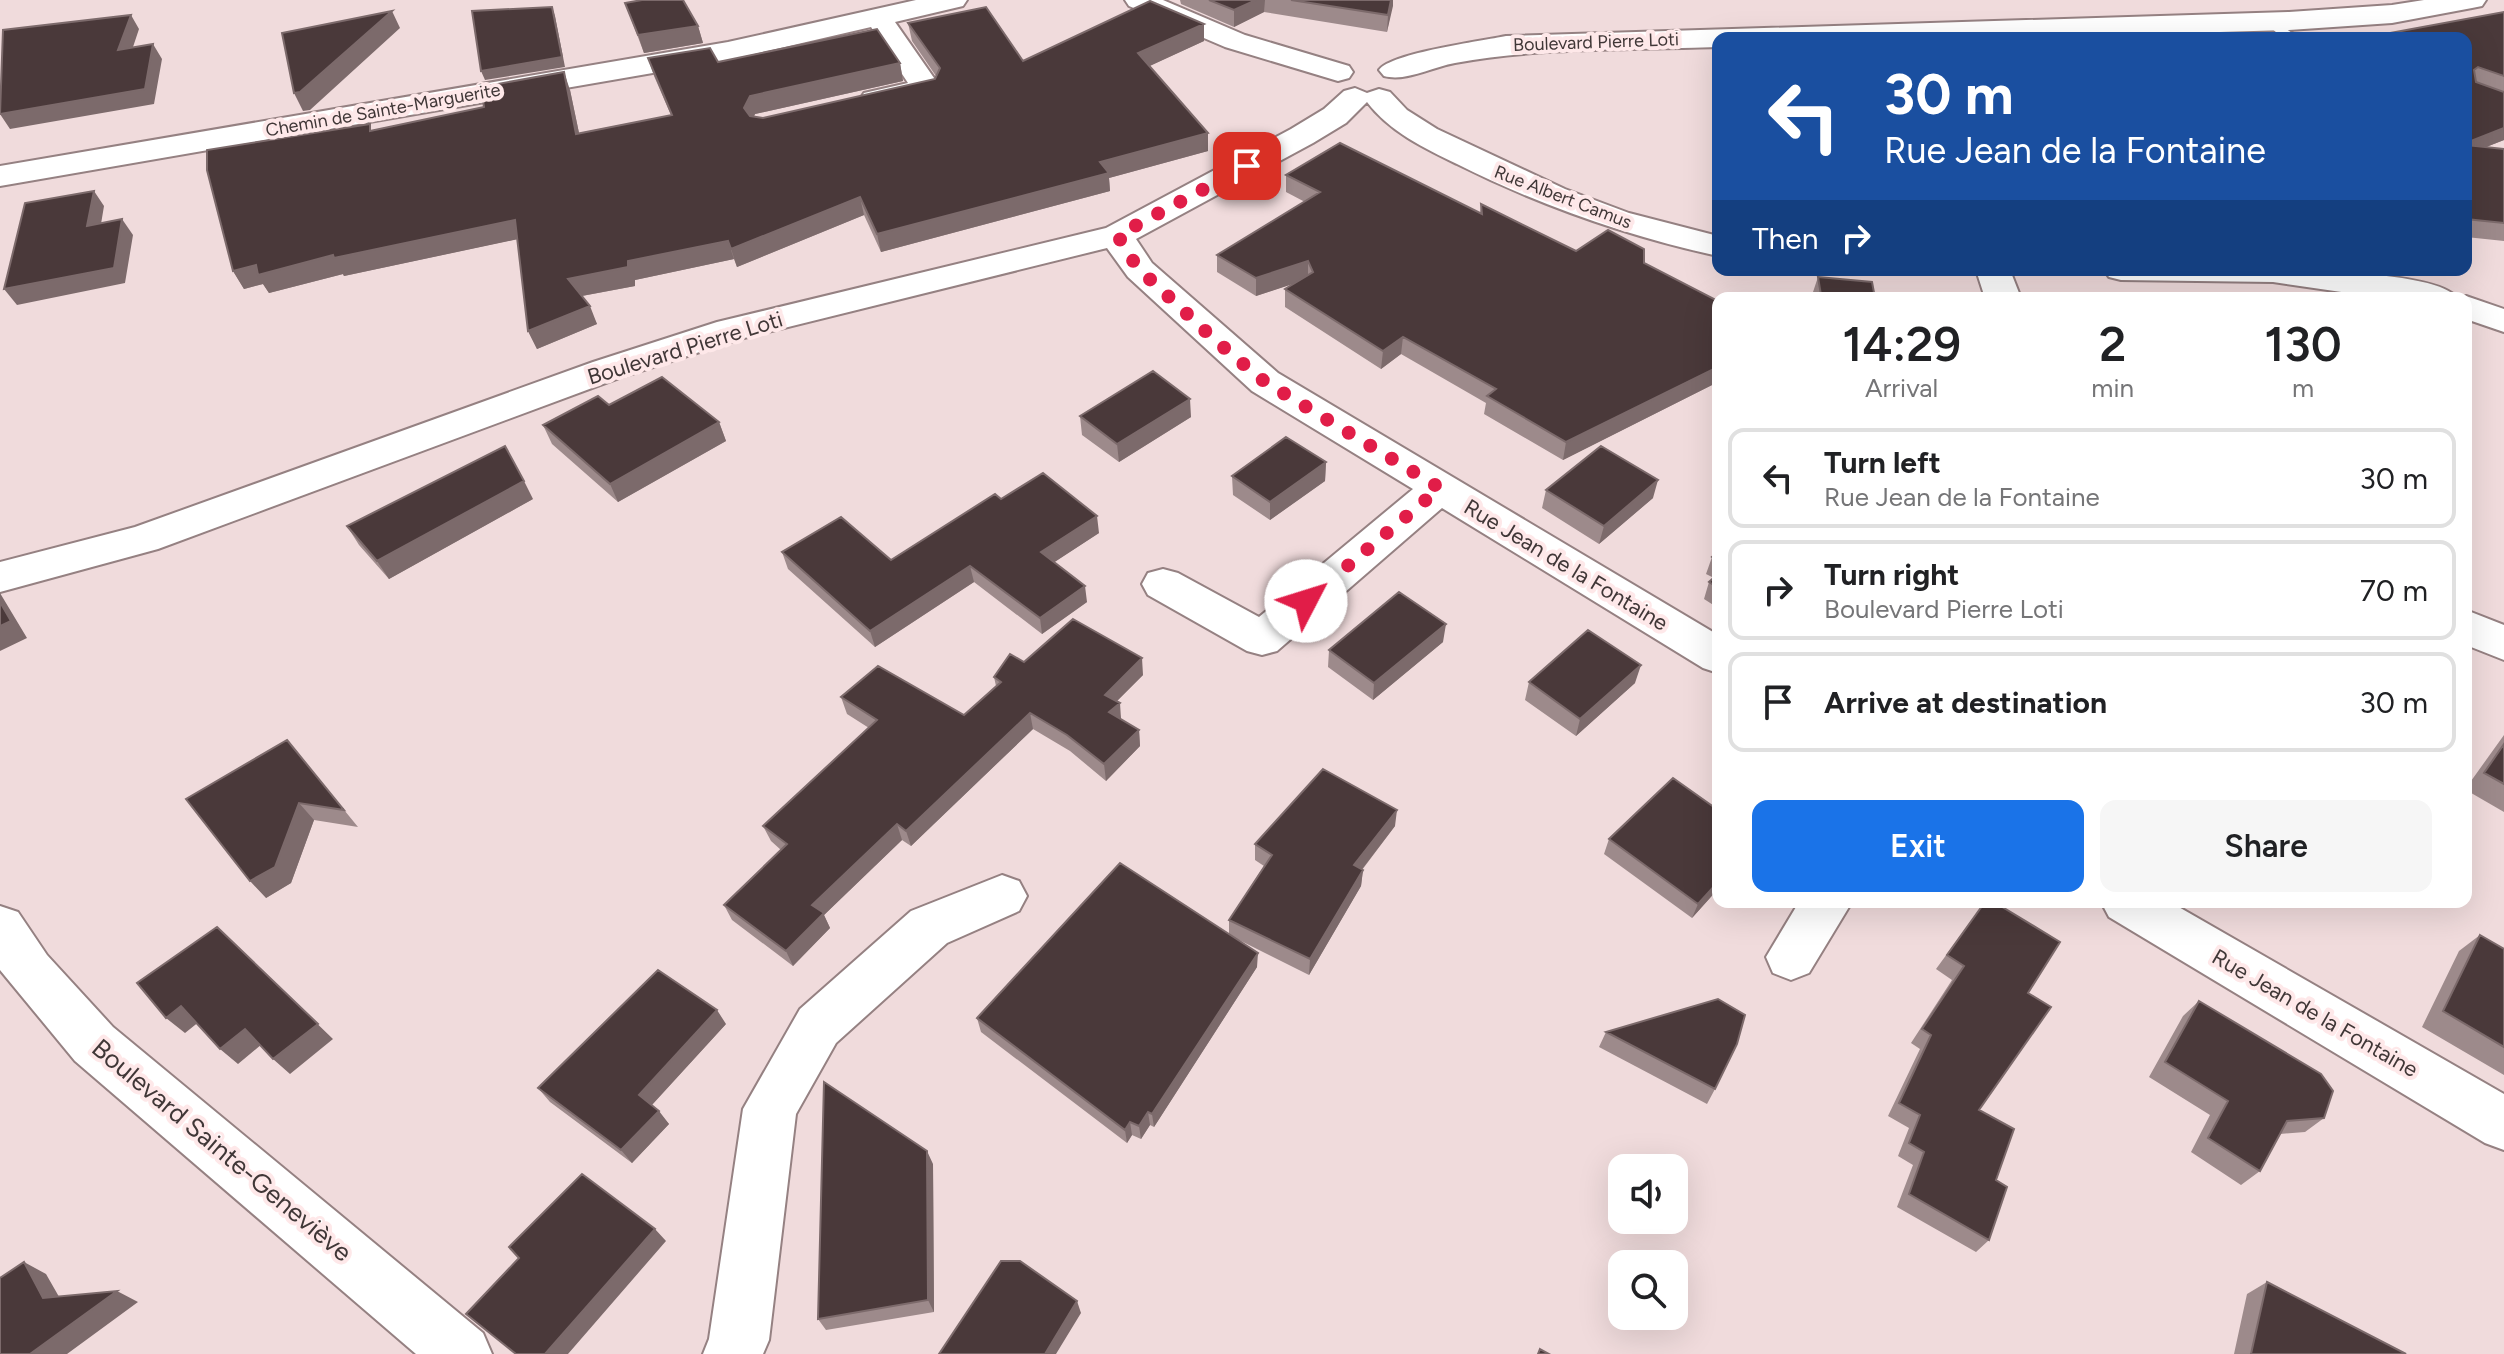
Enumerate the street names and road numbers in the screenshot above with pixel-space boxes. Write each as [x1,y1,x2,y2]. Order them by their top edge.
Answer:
street label: Boulevard Pierre Loti [1513,28,1679,56]
street label: Chemin de Sainte-Marguerite [264,78,502,141]
street label: Rue Albert Camus [1491,161,1635,233]
street label: Boulevard Pierre Loti [584,305,786,391]
street label: Rue Jean de la Fontaine [1459,493,1673,637]
street label: Rue Jean de la Fontaine [2207,943,2423,1083]
street label: Boulevard Sainte-Geneviève [85,1032,359,1268]

